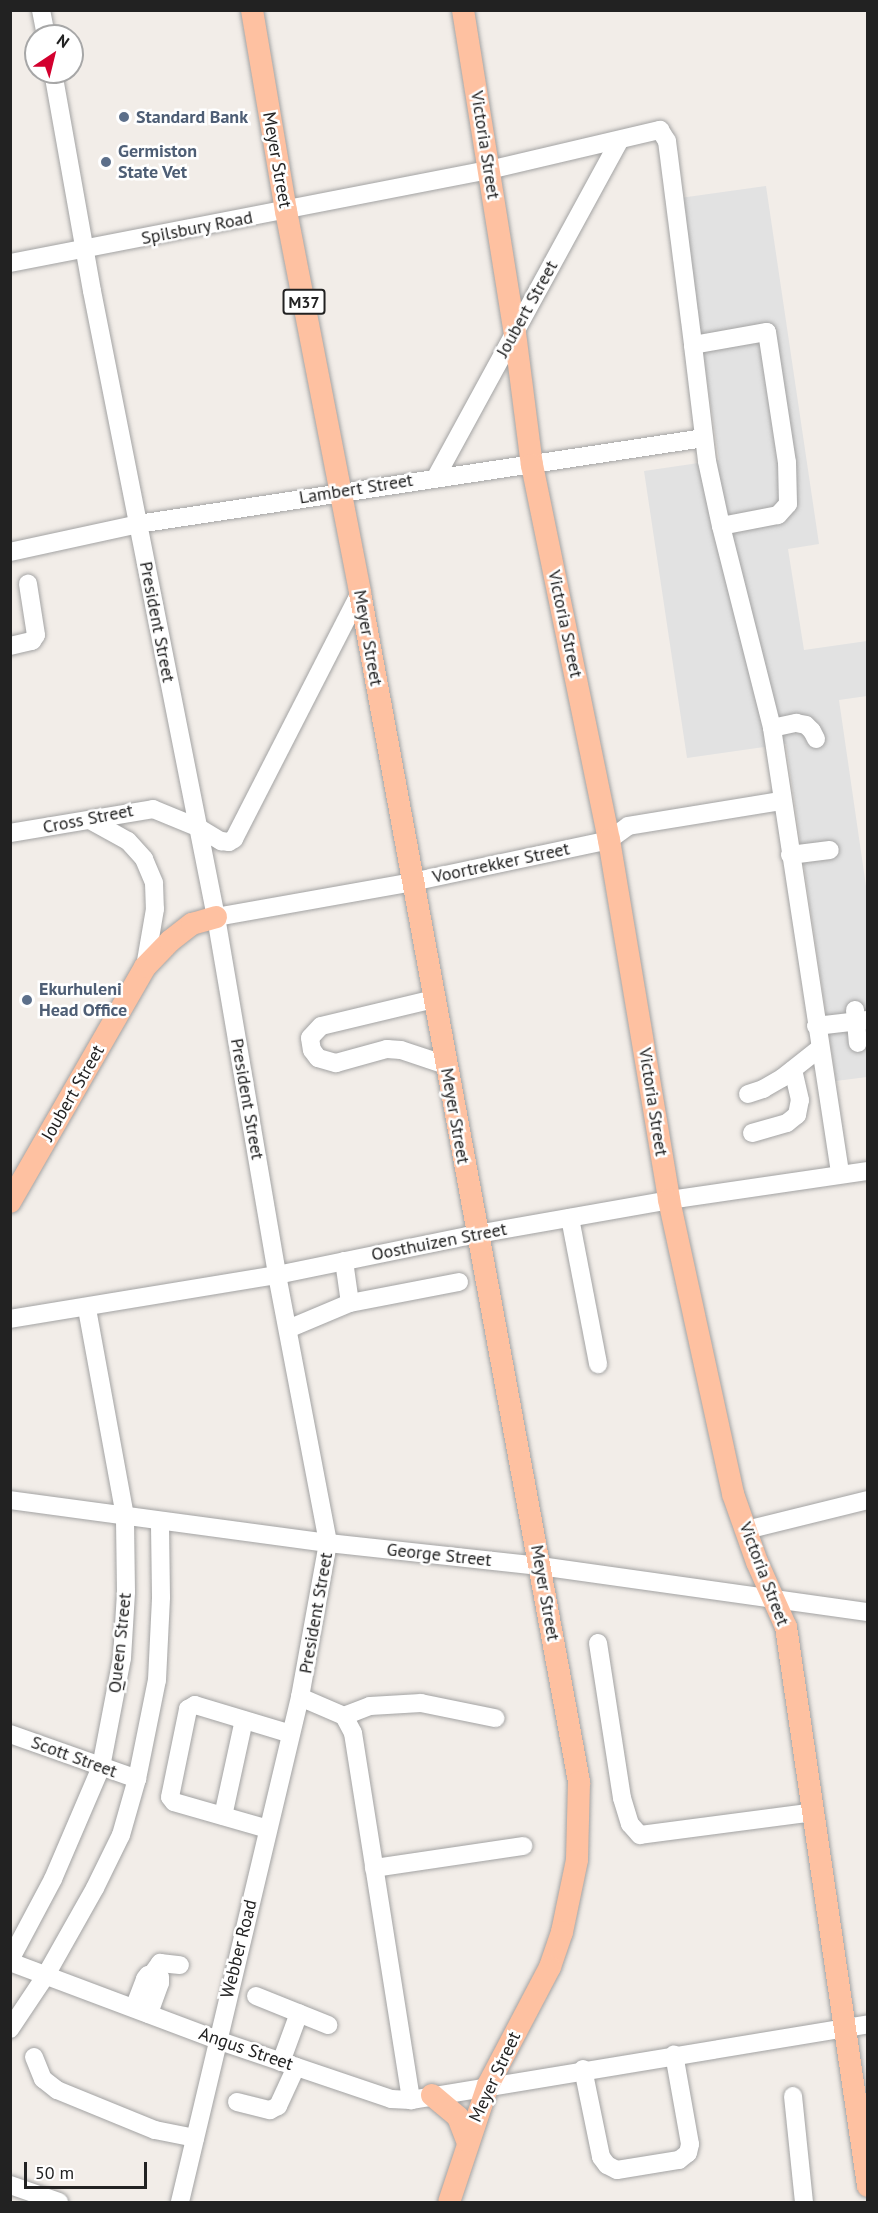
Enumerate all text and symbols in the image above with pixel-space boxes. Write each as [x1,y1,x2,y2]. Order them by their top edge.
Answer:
north arrow [24,24,84,84]
text: N [53,30,73,52]
street label: Victoria Street [466,89,504,201]
place label: Standard Bank [136,106,248,128]
marker: Standard Bank [117,110,131,124]
street label: Meyer Street [258,110,296,210]
place label: Germiston State Vet [118,141,197,184]
marker: Germiston State Vet [99,155,113,169]
street label: Spilsbury Road [139,207,255,249]
street label: Joubert Street [492,257,562,361]
road number: M37 [282,289,326,315]
street label: Lambert Street [298,469,414,509]
street label: President Street [135,560,179,684]
street label: Victoria Street [543,568,587,680]
street label: Meyer Street [349,588,387,688]
street label: Cross Street [41,800,135,838]
street label: Voortrekker Street [430,838,572,888]
place label: Ekurhuleni Head Office [39,979,127,1022]
marker: Ekurhuleni Head Office [20,993,34,1007]
street label: President Street [226,1037,268,1161]
street label: Joubert Street [37,1041,109,1145]
street label: Victoria Street [634,1046,672,1158]
street label: Meyer Street [436,1066,474,1166]
street label: Oosthuizen Street [369,1218,509,1266]
street label: Victoria Street [734,1519,794,1629]
street label: George Street [386,1539,492,1571]
street label: Meyer Street [526,1543,564,1643]
street label: President Street [295,1551,337,1675]
street label: Queen Street [104,1592,136,1694]
street label: Scott Street [28,1731,120,1783]
street label: Webber Road [216,1897,262,2001]
street label: Angus Street [196,2023,296,2075]
street label: Meyer Street [465,2028,525,2126]
scale bar [27,2150,150,2188]
text: 50 m [35,2161,74,2184]

